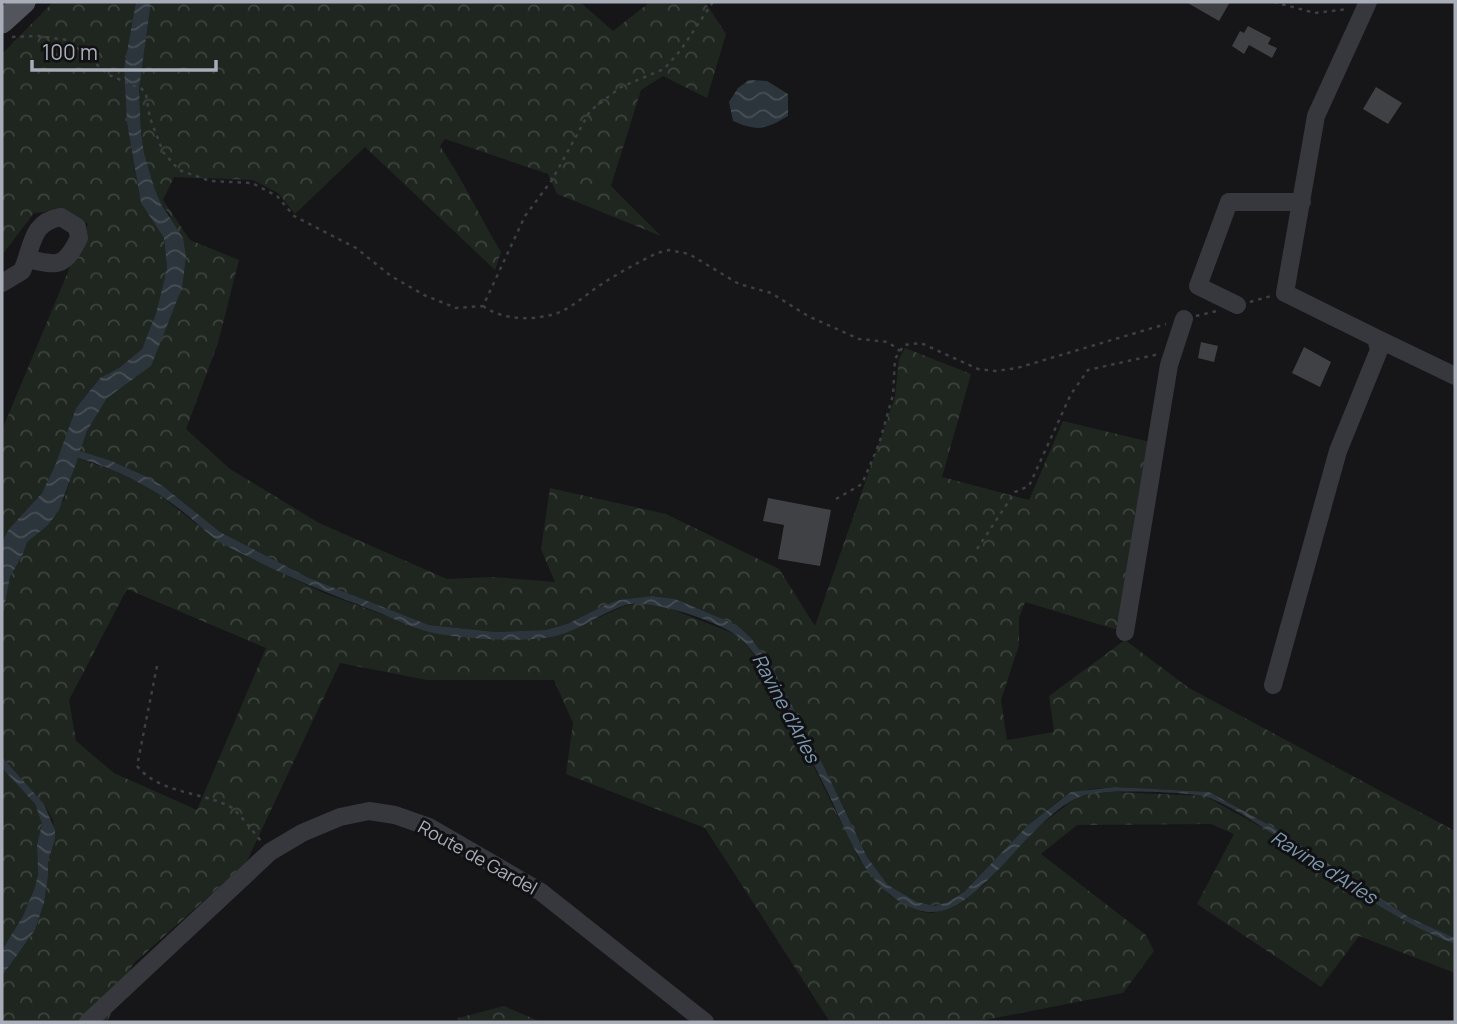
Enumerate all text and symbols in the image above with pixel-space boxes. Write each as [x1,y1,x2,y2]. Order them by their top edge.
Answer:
scale bar [32,28,215,72]
text: 100 m [42,38,98,66]
water label: Ravine d'Arles [746,649,827,769]
street label: Route de Gardel [414,814,542,900]
water label: Ravine d'Arles [1266,824,1383,911]

